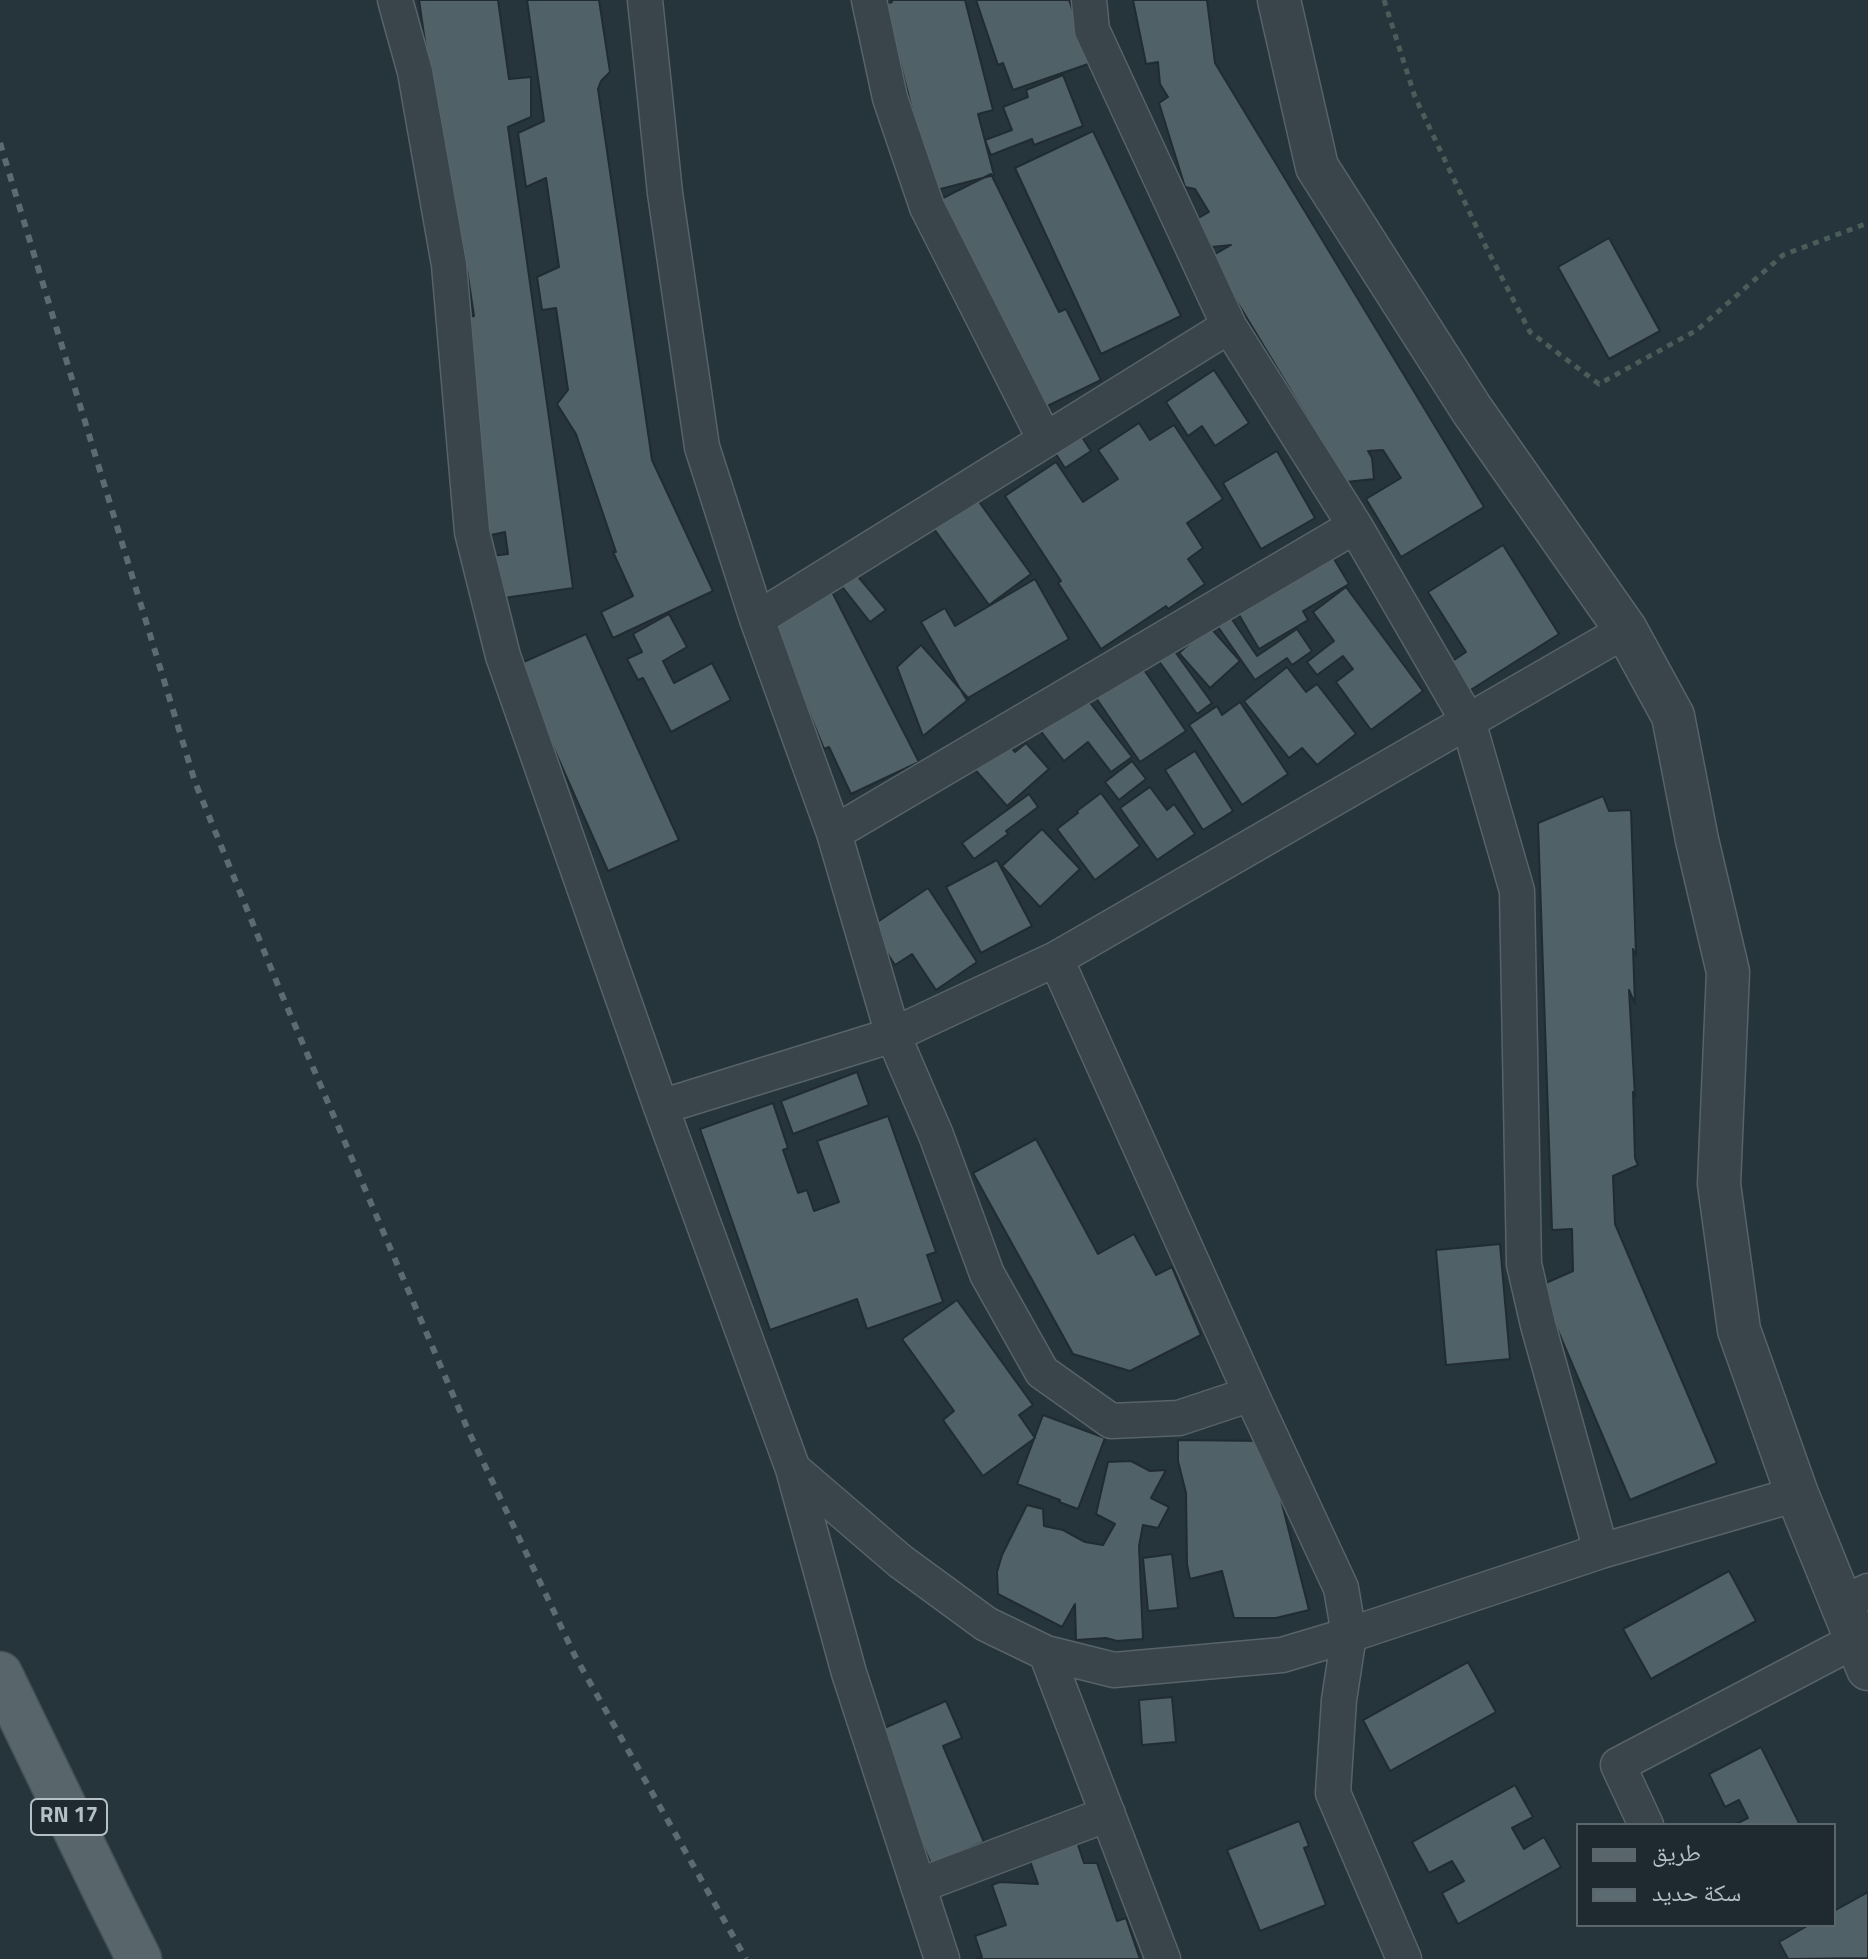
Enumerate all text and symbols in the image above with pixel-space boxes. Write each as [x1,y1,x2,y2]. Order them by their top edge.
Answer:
road number: RN 17 [31,1799,107,1835]
legend [1576,1823,1836,1927]
text: طريق [1652,1834,1701,1870]
text: سكة حديد [1652,1874,1741,1910]

